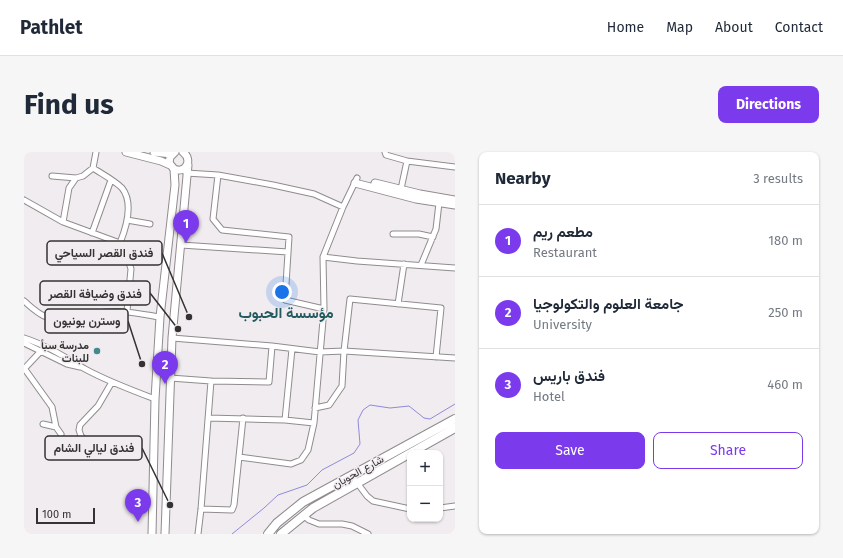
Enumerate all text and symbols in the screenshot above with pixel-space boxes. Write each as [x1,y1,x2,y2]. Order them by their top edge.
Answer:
text: Pathlet [20,16,83,39]
text: Home [607,19,644,36]
text: Map [666,19,693,36]
text: About [715,19,753,36]
text: Contact [775,19,823,36]
button: Directions [718,86,819,123]
text: Find us [24,88,114,121]
text: Nearby [495,168,550,189]
text: 3 results [753,171,803,186]
pin: 1 [173,210,199,243]
text: مطعم ريم [533,223,593,241]
text: 1 [505,233,511,248]
text: 180 m [768,233,803,248]
callout: فندق القصر السياحي [47,241,162,265]
text: Restaurant [533,245,597,260]
text: فندق القصر السياحي [55,246,154,263]
callout: فندق وضيافة القصر [40,281,150,305]
your location [272,282,292,302]
text: فندق وضيافة القصر [47,287,142,302]
text: جامعة العلوم والتكولوجيا [533,295,683,313]
district label: مؤسسة الحبوب [238,304,334,322]
text: 2 [505,305,511,320]
text: 250 m [768,305,803,320]
callout: وسترن يونيون [45,309,128,333]
text: وسترن يونيون [53,314,121,329]
text: University [533,317,592,332]
place label: مدرسة سبأ للبنات [41,339,89,365]
marker: مدرسة سبأ للبنات [92,346,102,356]
pin: 2 [152,351,178,384]
text: فندق باريس [533,367,605,385]
text: 3 [505,377,511,392]
text: 460 m [767,377,803,392]
text: Hotel [533,389,565,404]
button: Save [495,432,645,469]
button: Share [653,432,803,469]
callout: فندق ليالي الشام [45,436,142,460]
text: فندق ليالي الشام [54,441,135,458]
map controls [407,450,443,522]
button: + [407,450,443,486]
street label: شارع الحوبان [330,452,387,492]
button: − [407,486,443,522]
pin: 3 [125,489,151,522]
scale bar [36,506,95,525]
text: 100 m [42,508,71,521]

